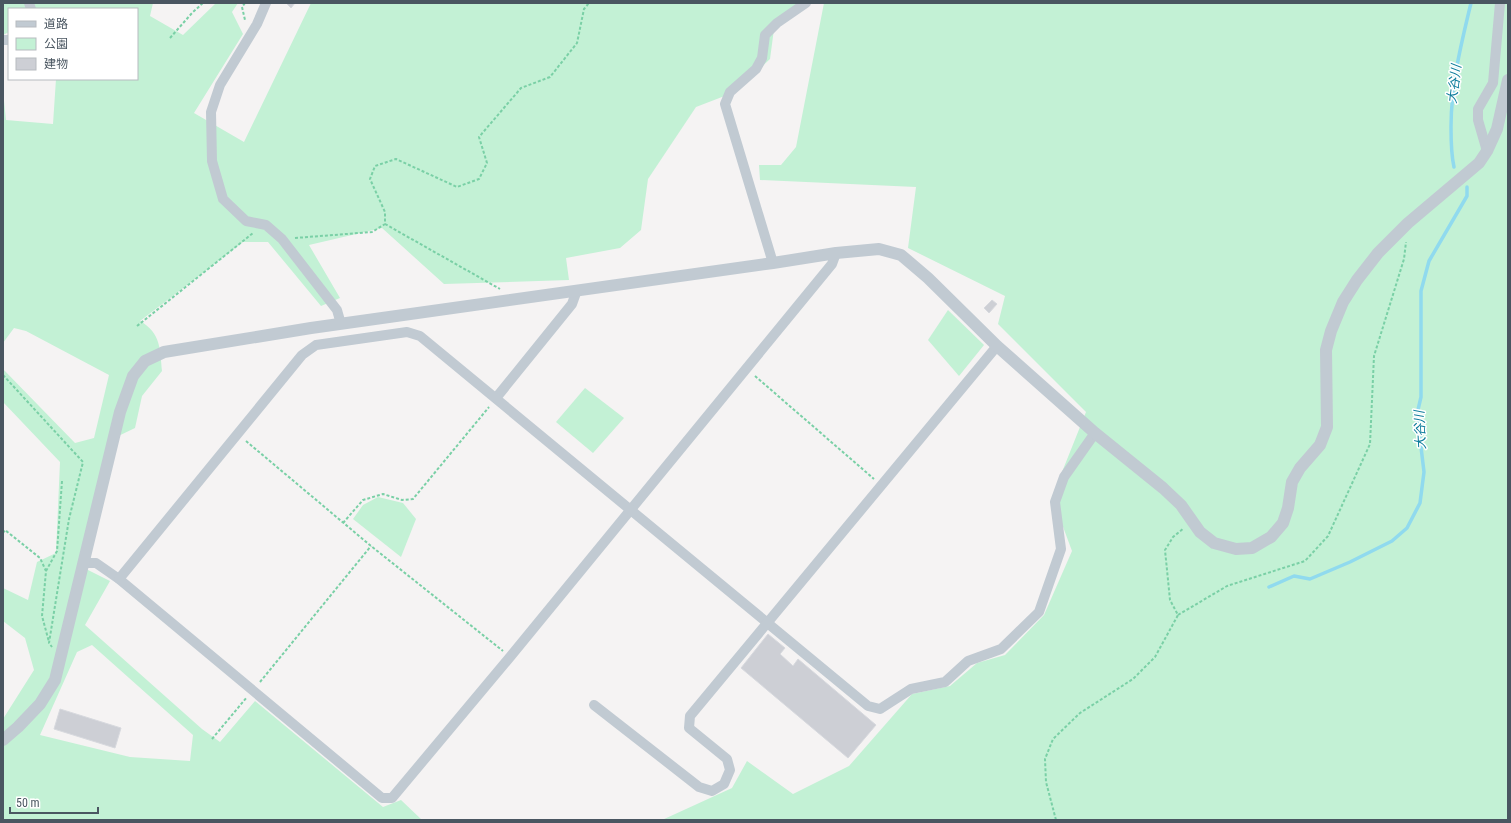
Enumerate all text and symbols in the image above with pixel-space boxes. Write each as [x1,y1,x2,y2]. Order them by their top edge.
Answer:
legend [8,8,138,80]
text: 道路 [44,17,68,31]
text: 公園 [44,37,68,51]
text: 建物 [44,57,68,71]
water label: 大谷川 [1444,62,1464,104]
water label: 大谷川 [1411,408,1429,450]
scale bar [10,789,98,815]
text: 50 m [16,796,40,810]

